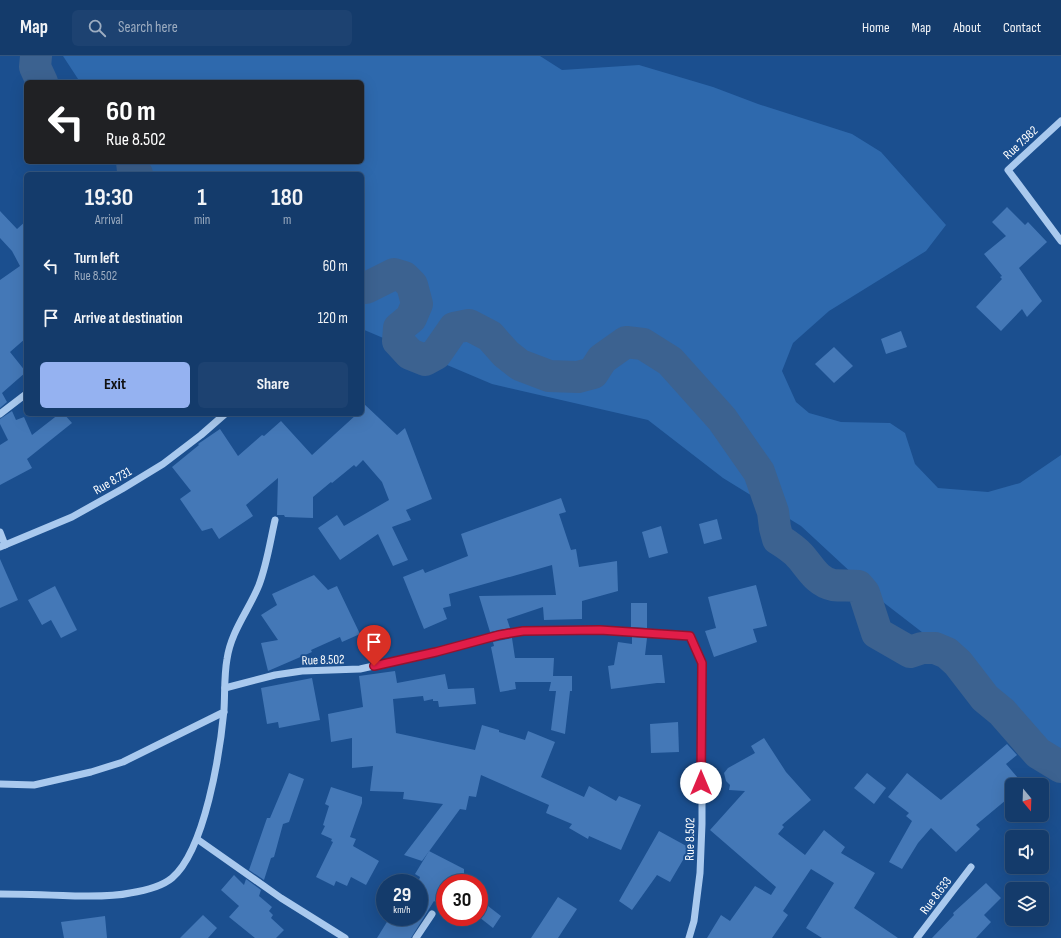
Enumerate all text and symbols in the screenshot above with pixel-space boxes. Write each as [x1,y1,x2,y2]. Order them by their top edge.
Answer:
search box [72,10,352,46]
text: Map [20,16,48,39]
icon: search [86,17,108,39]
text: Search here [118,18,178,37]
text: Home [862,19,890,36]
text: Map [912,19,931,36]
text: About [953,19,981,36]
text: Contact [1003,19,1041,36]
text: 60 m [106,95,155,128]
icon: left [40,96,92,148]
street label: Rue 7.982 [1000,123,1041,163]
text: Rue 8.502 [106,129,166,150]
text: 19:30 [85,183,133,212]
text: 1 [197,183,207,212]
text: 180 [271,183,303,212]
text: Arrival [95,212,123,228]
text: min [194,212,210,228]
text: m [283,212,291,228]
text: Turn left [74,249,119,268]
icon: left [40,255,62,277]
text: 60 m [323,257,348,276]
text: Rue 8.502 [74,268,117,284]
icon: arrive [40,307,62,329]
text: Arrive at destination [74,309,183,328]
text: 120 m [318,309,348,328]
button: Exit [40,362,190,408]
button: Share [198,362,348,408]
street label: Rue 8.731 [90,463,135,498]
pin [357,625,391,666]
icon: arrive [363,631,385,653]
street label: Rue 8.502 [301,651,345,669]
position arrow [680,762,722,804]
north arrow [1005,778,1049,822]
map controls [1005,778,1049,926]
street label: Rue 8.502 [682,817,698,861]
button: sound [1005,830,1049,874]
speed limit sign: 30 [436,874,488,926]
street label: Rue 8.633 [916,874,955,918]
button: layers [1005,882,1049,926]
text: 29 [393,883,411,907]
text: km/h [393,904,411,916]

